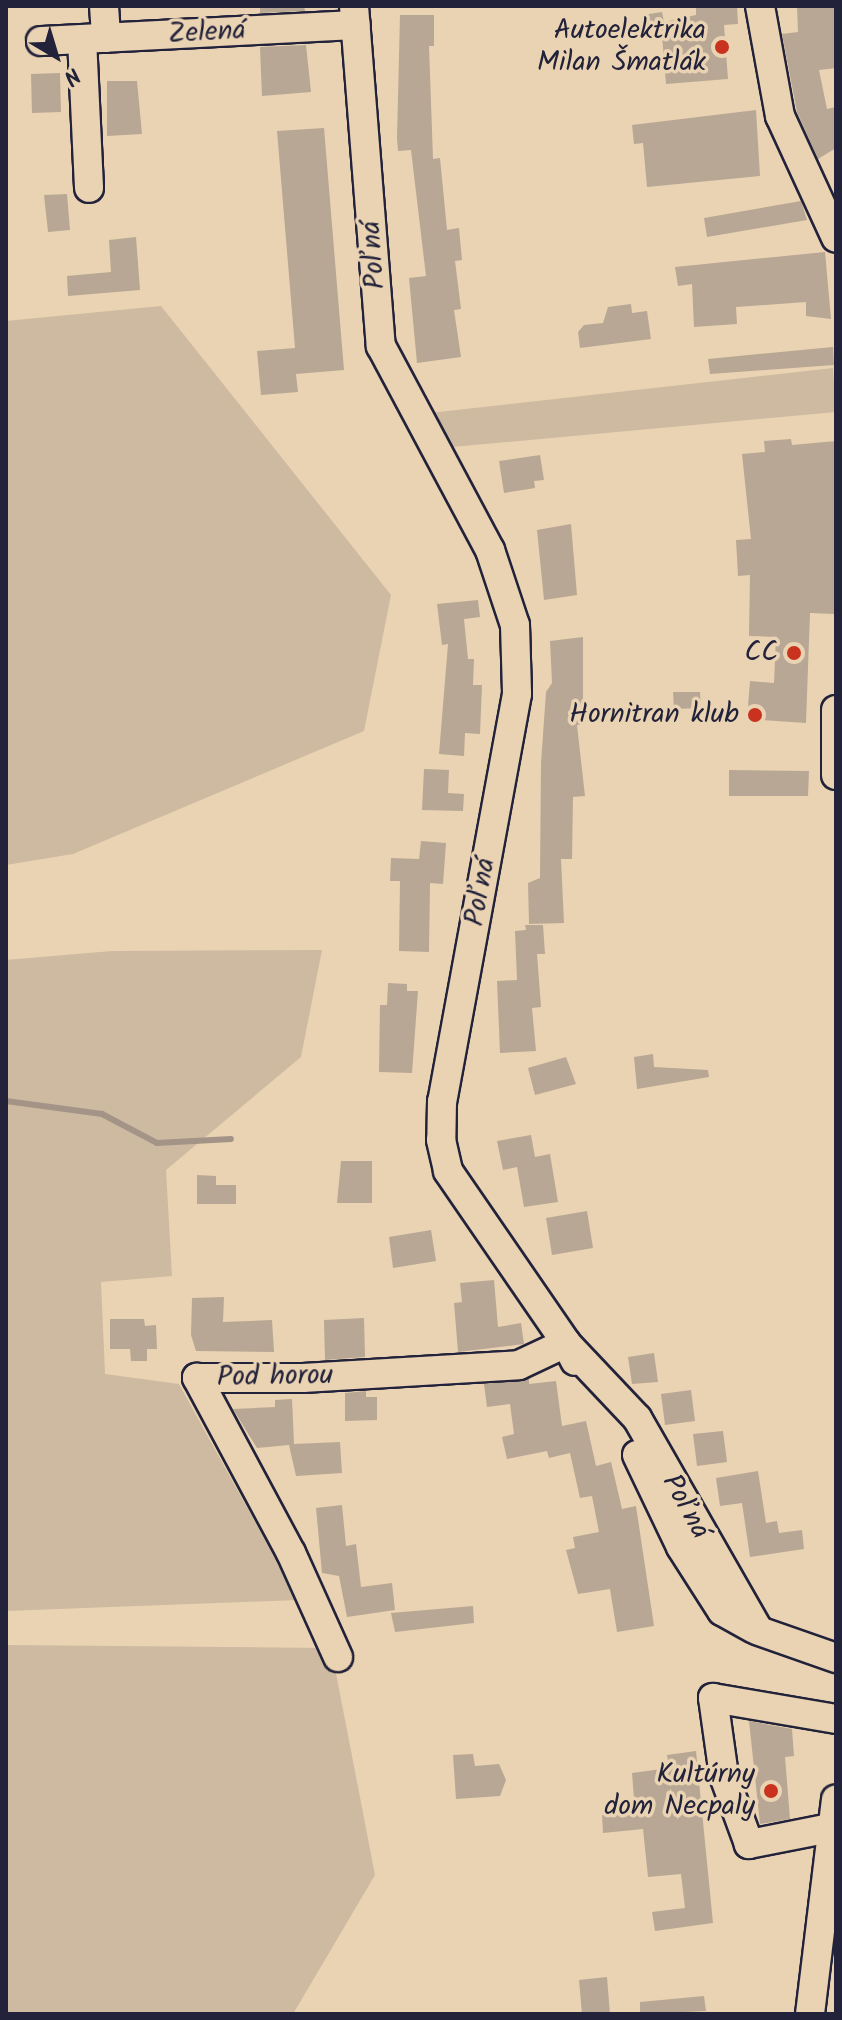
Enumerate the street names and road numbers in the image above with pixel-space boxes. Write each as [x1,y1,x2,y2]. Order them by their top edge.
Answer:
street label: Zelená [167,14,247,52]
street label: Poľná [355,220,393,290]
street label: Poľná [459,855,503,929]
street label: Pod horou [217,1359,333,1395]
street label: Poľná [654,1469,716,1545]

